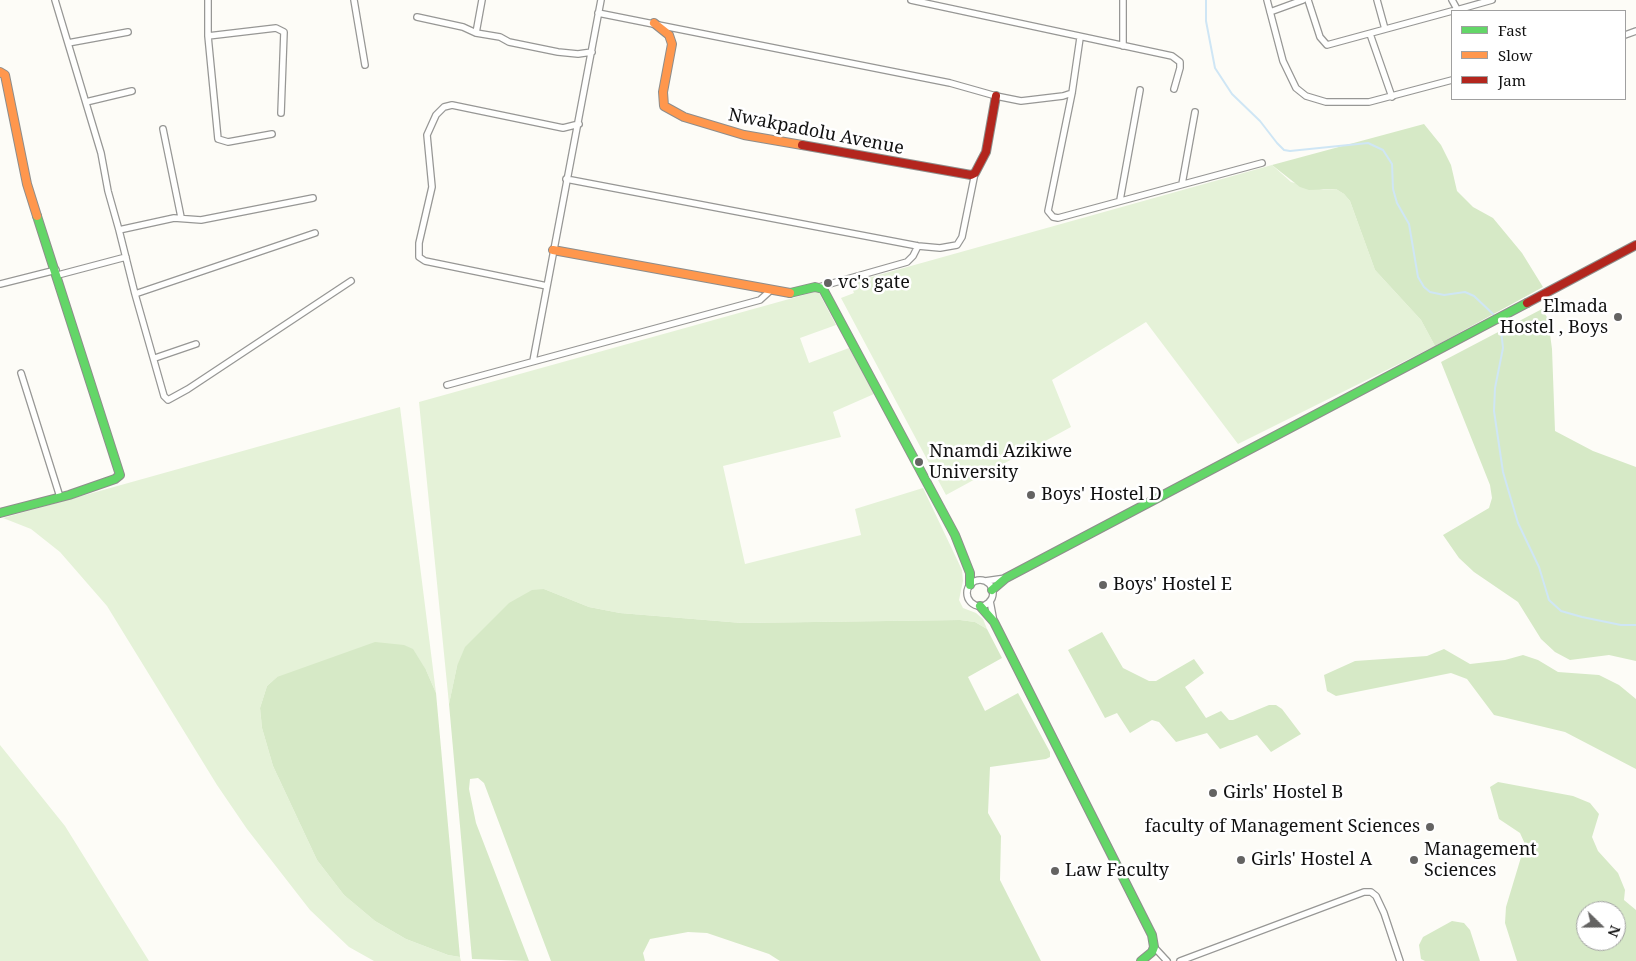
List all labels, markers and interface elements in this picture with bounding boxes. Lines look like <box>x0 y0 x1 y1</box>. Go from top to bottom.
legend <box>1451 10 1626 100</box>
text: Fast <box>1498 20 1527 40</box>
text: Slow <box>1498 45 1532 65</box>
text: Jam <box>1498 70 1526 90</box>
street label: Nwakpadolu Avenue <box>726 104 906 160</box>
place label: vc's gate <box>838 272 910 294</box>
marker: vc's gate <box>822 277 834 289</box>
place label: Elmada Hostel , Boys <box>1500 296 1608 338</box>
marker: Elmada Hostel , Boys <box>1612 311 1624 323</box>
place label: Nnamdi Azikiwe University <box>929 441 1072 484</box>
marker: Nnamdi Azikiwe University <box>913 456 925 468</box>
place label: Boys' Hostel D <box>1041 484 1162 506</box>
marker: Boys' Hostel D <box>1025 489 1037 501</box>
place label: Boys' Hostel E <box>1113 574 1232 596</box>
marker: Boys' Hostel E <box>1097 579 1109 591</box>
place label: Girls' Hostel B <box>1223 782 1343 804</box>
marker: Girls' Hostel B <box>1207 787 1219 799</box>
place label: faculty of Management Sciences <box>1145 816 1420 838</box>
marker: faculty of Management Sciences <box>1424 821 1436 833</box>
place label: Management Sciences <box>1424 839 1537 882</box>
place label: Girls' Hostel A <box>1251 849 1372 871</box>
marker: Girls' Hostel A <box>1235 854 1247 866</box>
marker: Management Sciences <box>1408 854 1420 866</box>
place label: Law Faculty <box>1065 860 1169 882</box>
marker: Law Faculty <box>1049 865 1061 877</box>
north arrow <box>1576 901 1626 951</box>
text: N <box>1604 923 1625 940</box>

